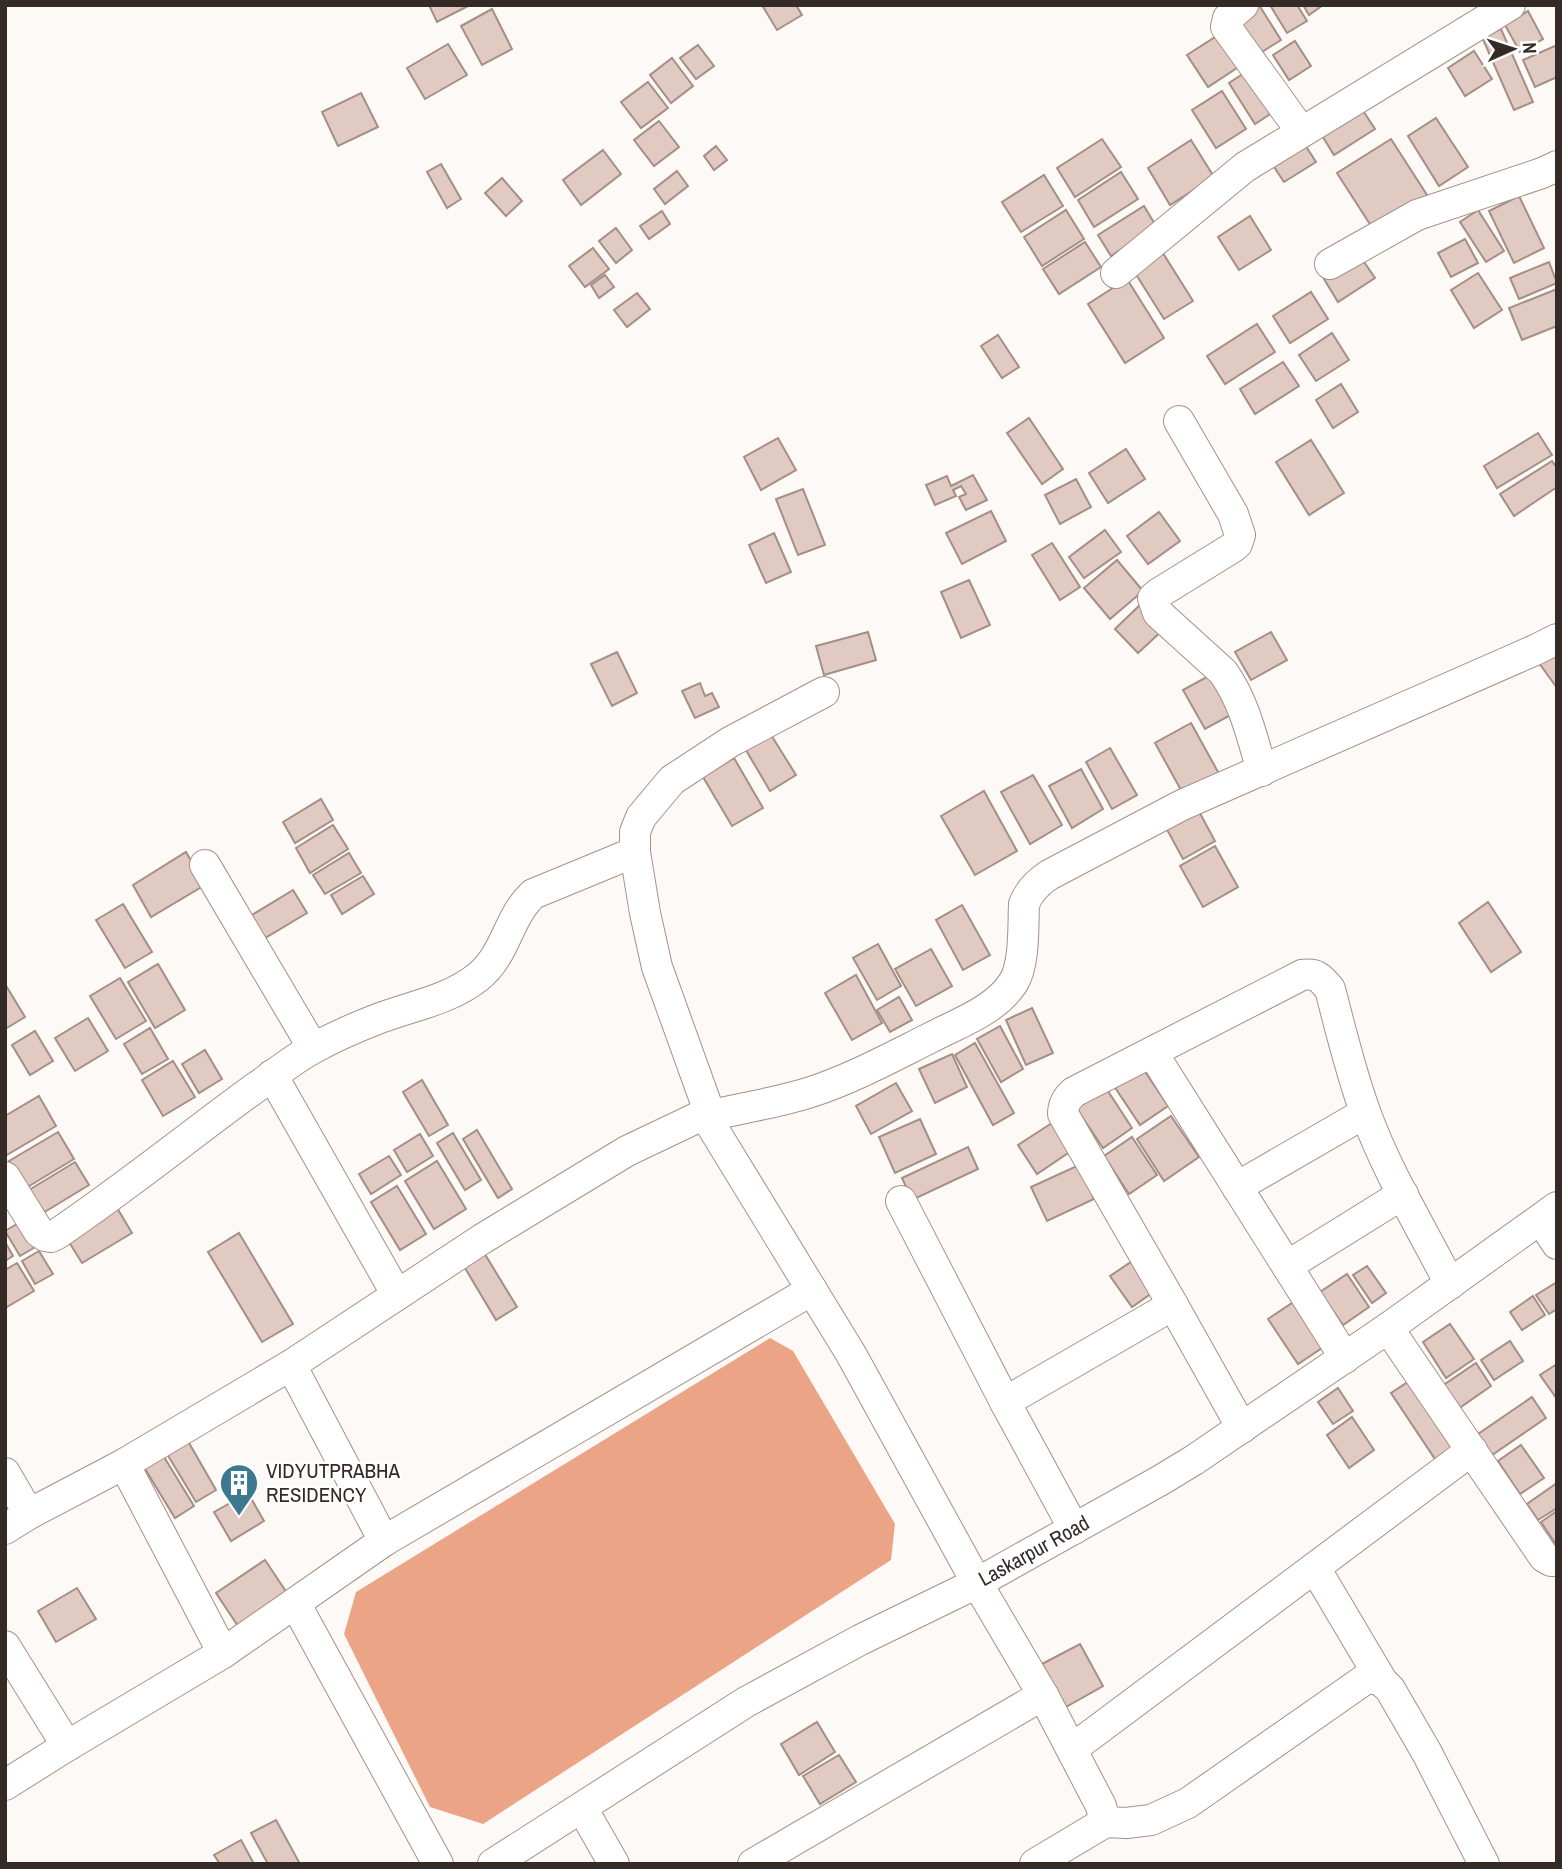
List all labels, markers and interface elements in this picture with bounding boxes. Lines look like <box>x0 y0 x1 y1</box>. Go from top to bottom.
north arrow <box>1478 14 1548 84</box>
text: N <box>1517 42 1543 54</box>
place label: VIDYUTPRABHA RESIDENCY <box>266 1456 400 1509</box>
building icon: VIDYUTPRABHA RESIDENCY <box>218 1462 260 1517</box>
street label: Laskarpur Road <box>973 1508 1094 1593</box>

